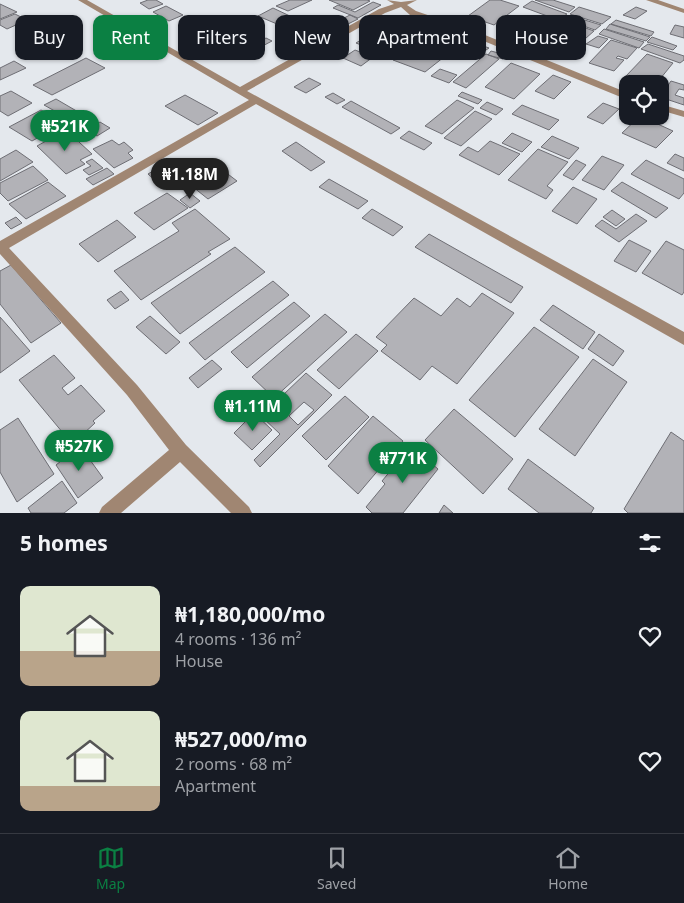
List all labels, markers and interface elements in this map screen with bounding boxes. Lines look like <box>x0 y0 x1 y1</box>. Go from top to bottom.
chip: Buy <box>15 15 83 60</box>
chip: Rent <box>93 15 168 60</box>
chip: Filters <box>178 15 265 60</box>
chip: New <box>275 15 349 60</box>
chip: Apartment <box>359 15 486 60</box>
chip: House <box>496 15 586 60</box>
map controls <box>619 75 669 125</box>
button: locate <box>619 75 669 125</box>
pin: ₦521K <box>30 110 100 152</box>
text: ₦521K <box>41 115 89 137</box>
pin: ₦1.18M <box>149 158 231 200</box>
text: ₦1.18M <box>162 163 218 185</box>
pin: ₦1.11M <box>212 390 294 432</box>
text: ₦1.11M <box>225 395 281 417</box>
pin: ₦527K <box>44 430 114 472</box>
text: ₦527K <box>55 435 103 457</box>
pin: ₦771K <box>368 442 438 484</box>
text: ₦771K <box>379 447 427 469</box>
text: 5 homes <box>20 529 108 557</box>
icon: filters <box>636 529 664 557</box>
text: ₦1,180,000/mo <box>175 600 325 628</box>
icon: home <box>60 606 120 666</box>
icon: heart <box>636 622 664 650</box>
text: 4 rooms · 136 m² <box>175 628 301 650</box>
text: House <box>175 650 223 672</box>
text: ₦527,000/mo <box>175 725 307 753</box>
icon: home <box>60 731 120 791</box>
icon: heart <box>636 747 664 775</box>
text: 2 rooms · 68 m² <box>175 753 292 775</box>
text: Apartment <box>175 775 256 797</box>
tab: Map <box>96 844 125 893</box>
tab: Saved <box>317 844 356 893</box>
tab: Home <box>548 844 588 893</box>

